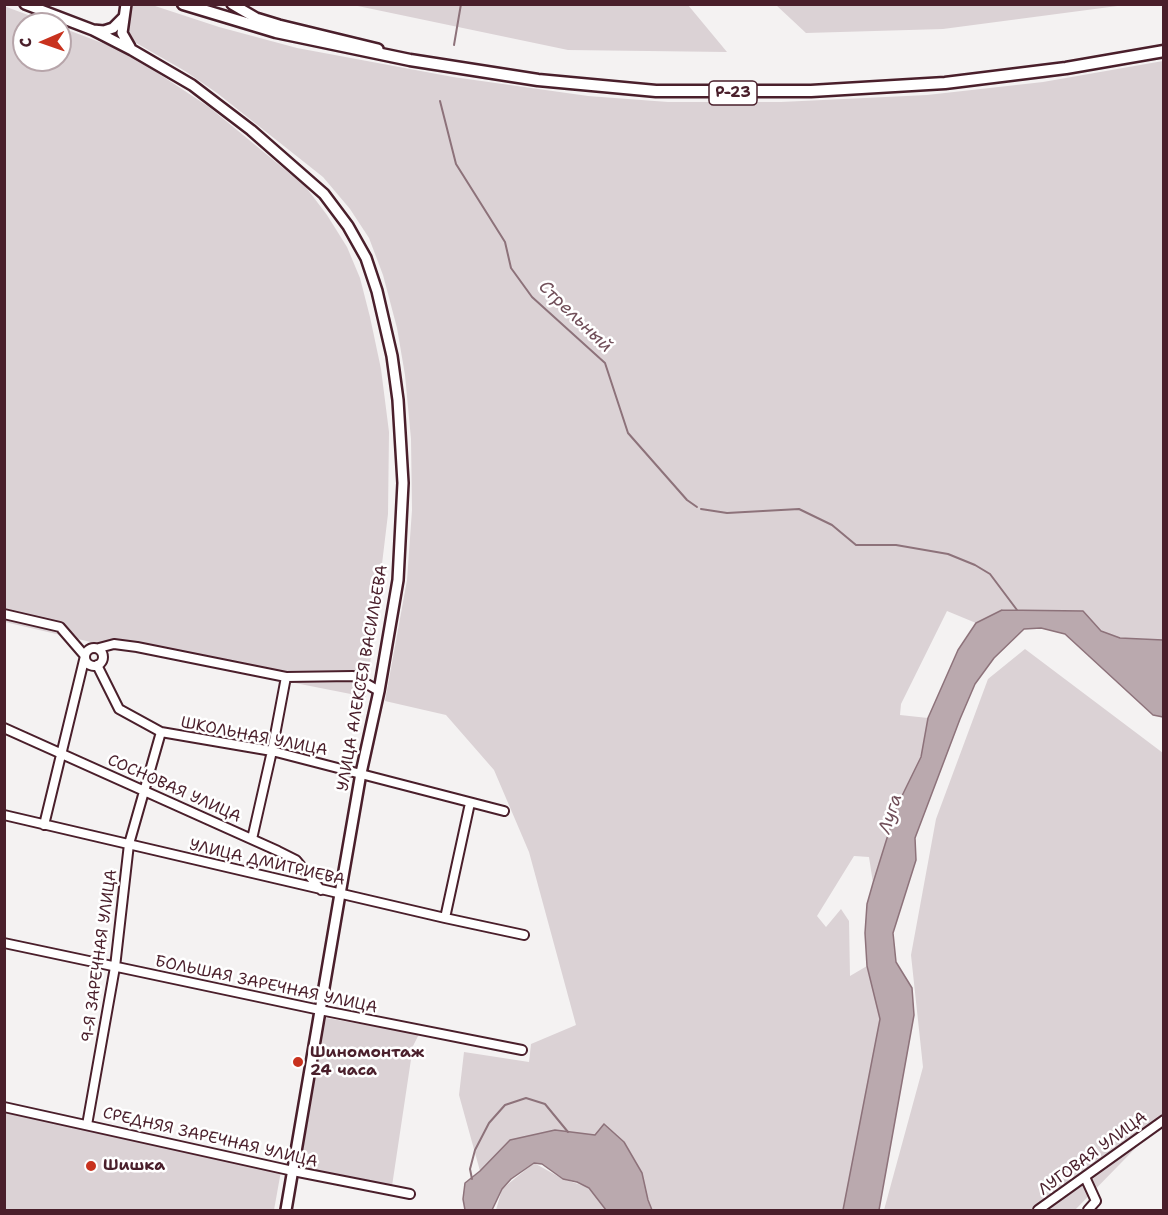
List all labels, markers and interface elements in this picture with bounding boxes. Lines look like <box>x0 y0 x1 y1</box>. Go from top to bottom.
north arrow <box>12 12 72 72</box>
text: С <box>15 37 36 48</box>
road number: Р-23 <box>709 81 757 105</box>
water label: Стрельный <box>533 276 617 358</box>
street label: УЛИЦА АЛЕКСЕЯ ВАСИЛЬЕВА <box>334 563 392 793</box>
street label: ШКОЛЬНАЯ УЛИЦА <box>179 713 329 761</box>
street label: СОСНОВАЯ УЛИЦА <box>104 751 244 827</box>
water label: Луга <box>874 791 908 837</box>
street label: УЛИЦА ДМИТРИЕВА <box>187 836 347 890</box>
street label: 9-Я ЗАРЕЧНАЯ УЛИЦА <box>78 868 122 1044</box>
street label: БОЛЬШАЯ ЗАРЕЧНАЯ УЛИЦА <box>153 952 379 1018</box>
place label: Шиномонтаж 24 часа <box>310 1043 424 1081</box>
marker: Шиномонтаж 24 часа <box>291 1055 305 1069</box>
street label: СРЕДНЯЯ ЗАРЕЧНАЯ УЛИЦА <box>101 1104 319 1172</box>
street label: ЛУГОВАЯ УЛИЦА <box>1035 1108 1151 1200</box>
place label: Шишка <box>103 1156 165 1176</box>
marker: Шишка <box>84 1159 98 1173</box>

